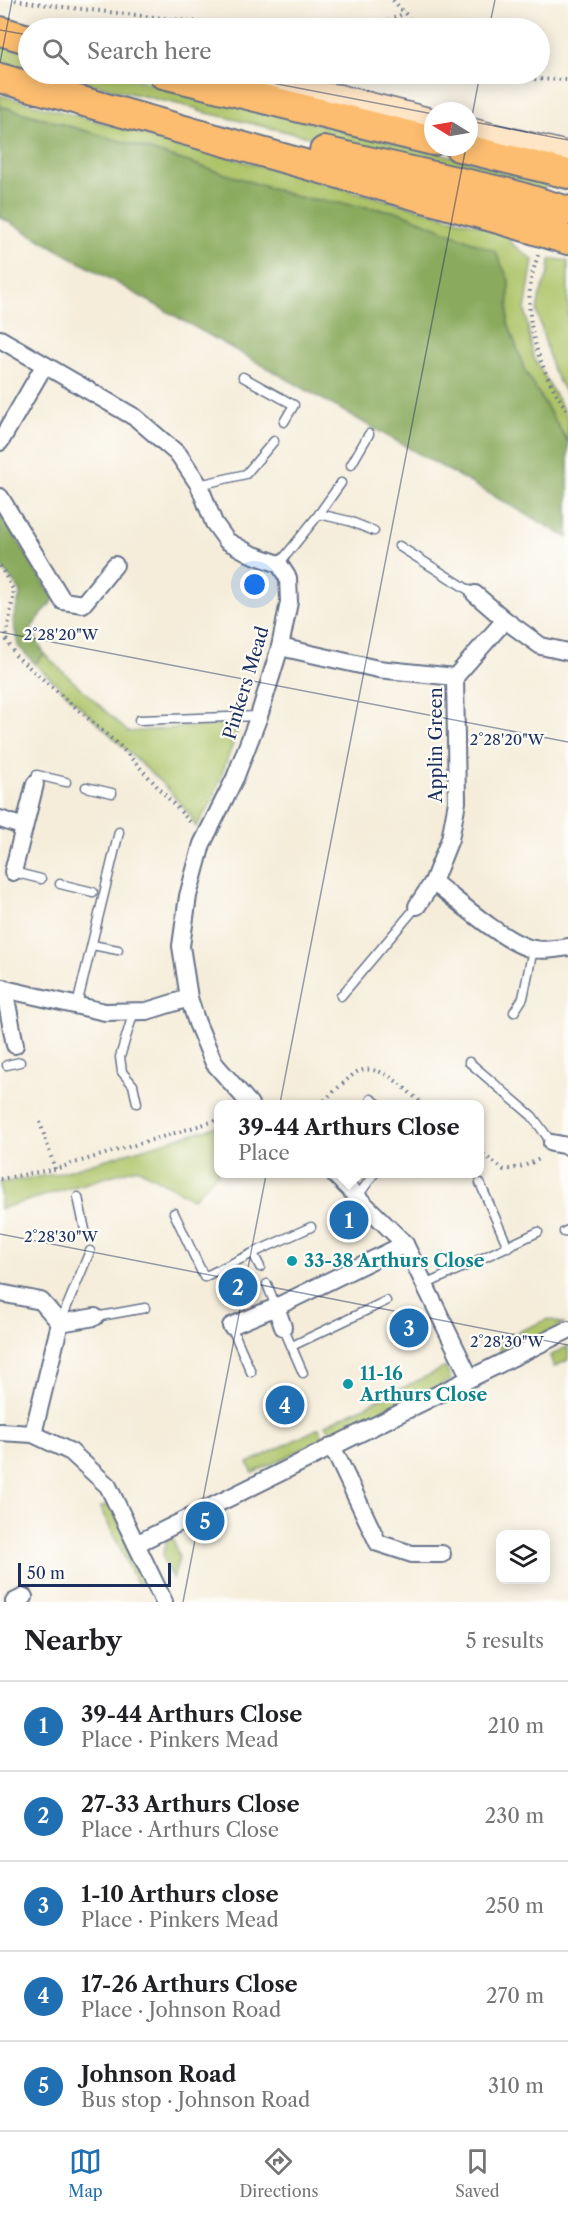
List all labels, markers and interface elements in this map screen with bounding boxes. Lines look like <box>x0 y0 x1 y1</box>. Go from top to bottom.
search box <box>18 18 550 84</box>
icon: search <box>39 35 72 68</box>
text: Search here <box>87 38 212 65</box>
north arrow <box>424 102 478 156</box>
your location <box>240 570 269 599</box>
street label: Pinkers Mead <box>218 624 274 742</box>
text: 2°28'20"W <box>24 625 99 644</box>
street label: Applin Green <box>425 687 447 804</box>
text: 2°28'20"W <box>470 730 545 749</box>
popup <box>214 1100 484 1178</box>
text: 39-44 Arthurs Close <box>238 1114 460 1141</box>
text: Place <box>238 1141 290 1165</box>
pin: 1 <box>330 1198 368 1242</box>
text: 2°28'30"W <box>24 1227 99 1246</box>
place label: 33-38 Arthurs Close <box>304 1250 485 1272</box>
marker: 33-38 Arthurs Close <box>285 1254 299 1268</box>
pin: 2 <box>218 1264 258 1310</box>
pin: 3 <box>390 1306 428 1350</box>
text: 2°28'30"W <box>470 1332 545 1351</box>
place label: 11-16 Arthurs Close <box>359 1363 487 1406</box>
marker: 11-16 Arthurs Close <box>341 1377 355 1391</box>
pin: 4 <box>266 1382 304 1428</box>
pin: 5 <box>186 1498 224 1544</box>
map controls <box>496 1530 550 1584</box>
button: layers <box>496 1530 550 1584</box>
scale bar <box>18 1560 171 1588</box>
text: 50 m <box>27 1563 65 1583</box>
text: Nearby <box>24 1625 122 1657</box>
text: 5 results <box>466 1629 544 1653</box>
text: 39-44 Arthurs Close <box>81 1701 302 1728</box>
text: 1 <box>39 1714 48 1738</box>
text: 210 m <box>487 1714 544 1738</box>
text: Place · Pinkers Mead <box>81 1728 279 1752</box>
text: 27-33 Arthurs Close <box>81 1791 300 1818</box>
text: 2 <box>38 1804 49 1828</box>
text: 230 m <box>485 1804 544 1828</box>
text: Place · Arthurs Close <box>81 1818 279 1842</box>
text: 1-10 Arthurs close <box>81 1881 279 1908</box>
text: 3 <box>38 1894 49 1918</box>
text: 250 m <box>485 1894 544 1918</box>
text: Place · Pinkers Mead <box>81 1908 279 1932</box>
text: 17-26 Arthurs Close <box>81 1971 298 1998</box>
text: 4 <box>38 1984 49 2008</box>
text: 270 m <box>486 1984 544 2008</box>
text: Place · Johnson Road <box>81 1998 281 2022</box>
text: Johnson Road <box>81 2061 237 2088</box>
text: 5 <box>38 2074 49 2098</box>
text: 310 m <box>488 2074 544 2098</box>
text: Bus stop · Johnson Road <box>81 2088 310 2112</box>
tab: Map <box>68 2145 103 2201</box>
tab: Directions <box>239 2145 318 2201</box>
tab: Saved <box>455 2145 500 2201</box>

